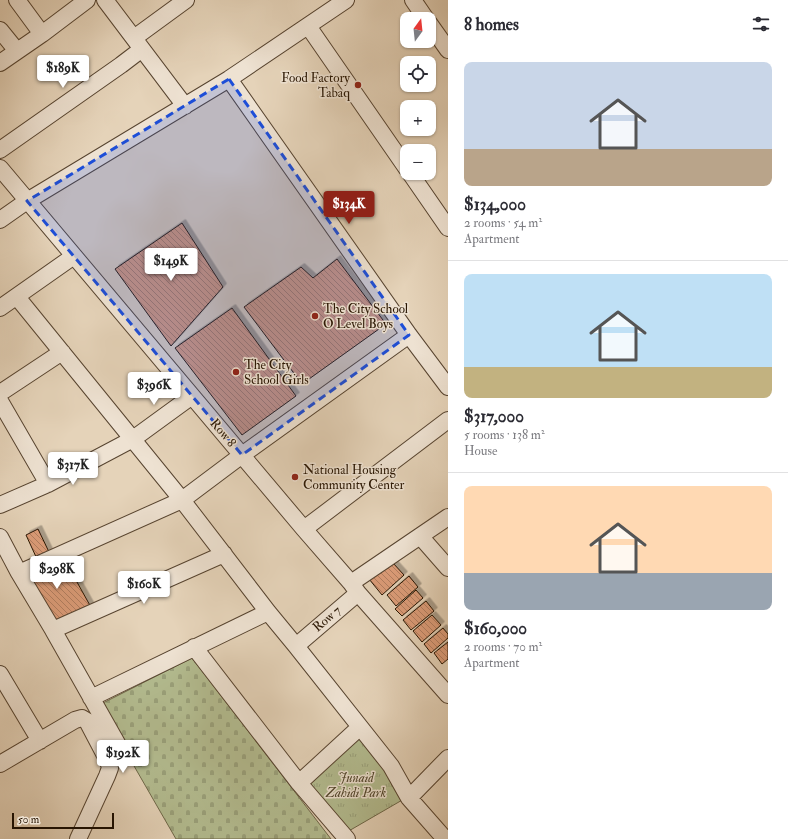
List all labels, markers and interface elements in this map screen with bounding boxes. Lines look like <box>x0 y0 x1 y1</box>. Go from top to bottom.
north arrow <box>400 12 436 48</box>
map controls <box>400 12 436 180</box>
icon: filters <box>750 13 772 35</box>
text: 8 homes <box>464 14 519 35</box>
pin: $189K <box>35 55 91 89</box>
button: locate <box>400 56 436 92</box>
text: $189K <box>46 60 80 76</box>
place label: Food Factory Tabaq <box>281 70 350 101</box>
marker: Food Factory Tabaq <box>353 80 363 90</box>
icon: home <box>582 88 654 160</box>
button: + <box>400 100 436 136</box>
button: − <box>400 144 436 180</box>
pin: $134K <box>321 191 377 225</box>
text: $134,000 <box>464 194 526 215</box>
text: $134K <box>332 196 366 212</box>
text: 2 rooms · 54 m² <box>464 215 542 231</box>
text: Apartment <box>464 231 520 247</box>
pin: $149K <box>143 248 199 282</box>
text: $149K <box>154 253 188 269</box>
icon: home <box>582 300 654 372</box>
place label: The City School O Level Boys <box>323 301 409 333</box>
marker: The City School O Level Boys <box>310 311 320 321</box>
place label: The City School Girls <box>244 357 309 388</box>
marker: The City School Girls <box>231 367 241 377</box>
pin: $396K <box>126 372 182 406</box>
text: $396K <box>137 377 171 393</box>
text: $317,000 <box>464 406 524 427</box>
street label: Row 8 <box>207 416 239 450</box>
text: 5 rooms · 138 m² <box>464 427 545 443</box>
text: House <box>464 443 497 459</box>
pin: $317K <box>45 452 101 486</box>
text: $317K <box>57 457 89 473</box>
place label: National Housing Community Center <box>303 462 405 494</box>
marker: National Housing Community Center <box>290 472 300 482</box>
icon: home <box>582 512 654 584</box>
pin: $298K <box>29 556 85 590</box>
text: $298K <box>39 561 75 577</box>
pin: $160K <box>116 571 172 605</box>
text: $160K <box>127 576 161 592</box>
street label: Row 7 <box>310 603 344 635</box>
text: $160,000 <box>464 618 527 639</box>
text: 2 rooms · 70 m² <box>464 639 542 655</box>
text: Apartment <box>464 655 520 671</box>
pin: $192K <box>95 740 151 774</box>
text: $192K <box>106 745 140 761</box>
park label: Junaid Zahidi Park <box>325 770 386 801</box>
scale bar <box>12 811 114 830</box>
text: 50 m <box>18 813 39 826</box>

